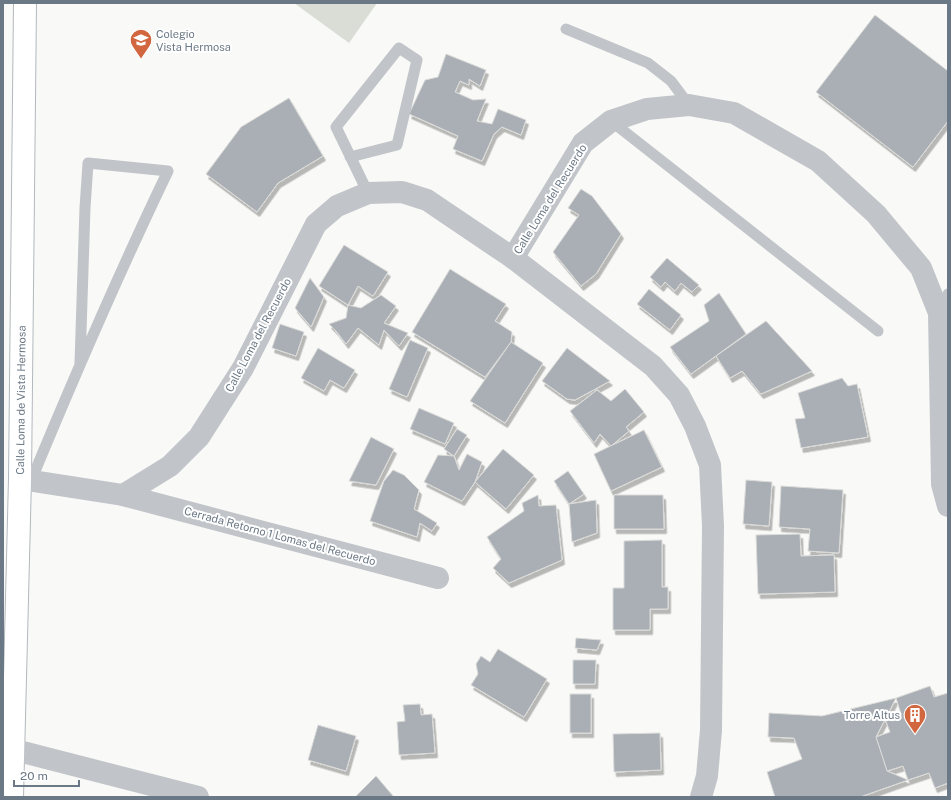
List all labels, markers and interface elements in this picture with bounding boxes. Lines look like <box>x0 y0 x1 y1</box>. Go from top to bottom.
school or university icon: Colegio Vista Hermosa <box>128 27 154 60</box>
place label: Colegio Vista Hermosa <box>156 28 231 53</box>
street label: Calle Loma del Recuerdo <box>511 142 589 256</box>
street label: Calle Loma del Recuerdo <box>223 276 293 394</box>
street label: Calle Loma de Vista Hermosa <box>14 325 28 475</box>
street label: Cerrada Retorno 1 Lomas del Recuerdo <box>183 505 377 567</box>
building icon: Torre Altus <box>902 702 928 735</box>
place label: Torre Altus <box>844 709 900 721</box>
scale bar <box>14 762 79 788</box>
text: 20 m <box>20 769 48 783</box>

